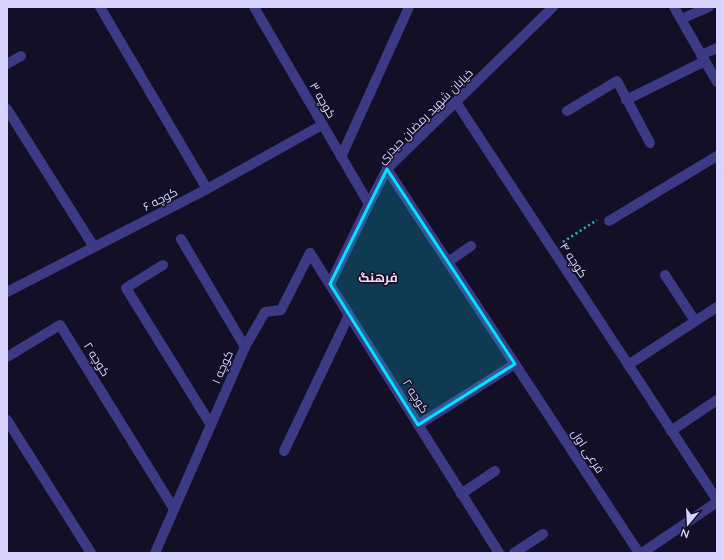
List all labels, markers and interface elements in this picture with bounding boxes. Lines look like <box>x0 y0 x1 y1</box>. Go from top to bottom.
street label: خیابان شهید رمضان حیدری <box>374 65 476 167</box>
street label: کوچه ۳ <box>305 79 339 122</box>
street label: کوچه ۶ <box>140 184 181 216</box>
street label: کوچه ۴ <box>555 240 591 282</box>
district label: فرهنگ <box>358 269 398 285</box>
street label: کوچه ۲ <box>79 339 113 380</box>
street label: کوچه ۱ <box>208 348 238 387</box>
street label: کوچه ۲ <box>398 376 432 417</box>
street label: فرعی اول <box>568 426 608 476</box>
north arrow <box>668 504 708 544</box>
text: N <box>679 526 691 541</box>

